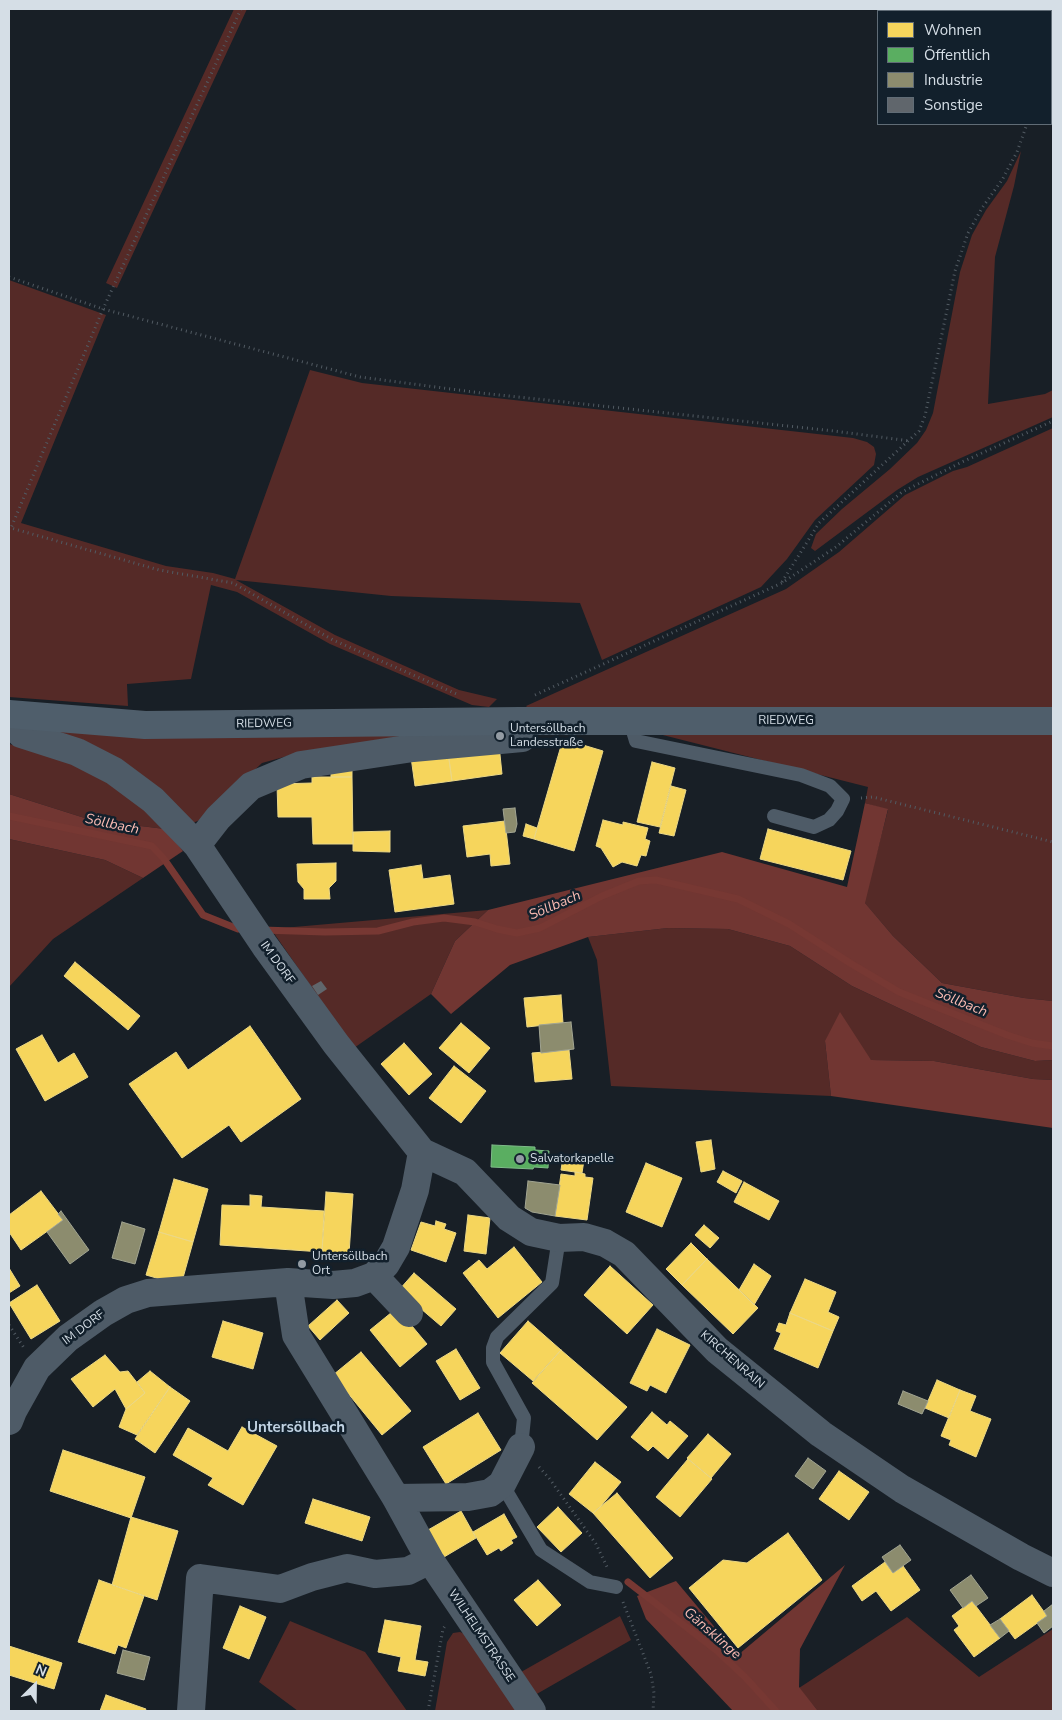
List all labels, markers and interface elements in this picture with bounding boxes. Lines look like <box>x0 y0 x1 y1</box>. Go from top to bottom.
legend <box>877 10 1052 125</box>
text: Wohnen <box>924 20 982 40</box>
text: Öffentlich <box>924 45 990 65</box>
text: Industrie <box>924 70 983 90</box>
text: Sonstige <box>924 95 983 115</box>
street label: RIEDWEG <box>758 714 814 728</box>
street label: RIEDWEG <box>236 716 292 732</box>
place label: Untersöllbach Landesstraße <box>510 722 586 750</box>
marker: Untersöllbach Landesstraße <box>494 730 506 742</box>
water label: Söllbach <box>84 811 140 839</box>
water label: Söllbach <box>527 888 583 924</box>
street label: IM DORF <box>257 939 297 987</box>
water label: Söllbach <box>932 985 990 1021</box>
place label: Salvatorkapelle <box>530 1152 614 1166</box>
marker: Salvatorkapelle <box>514 1153 526 1165</box>
place label: Untersöllbach Ort <box>312 1250 388 1278</box>
marker: Untersöllbach Ort <box>296 1258 308 1270</box>
street label: IM DORF <box>60 1307 108 1349</box>
street label: KIRCHENRAIN <box>697 1328 767 1392</box>
district label: Untersöllbach <box>247 1419 345 1437</box>
street label: WILHELMSTRASSE <box>445 1587 517 1685</box>
water label: Gänsklinge <box>680 1605 744 1663</box>
north arrow <box>10 1660 60 1710</box>
text: N <box>33 1660 50 1682</box>

